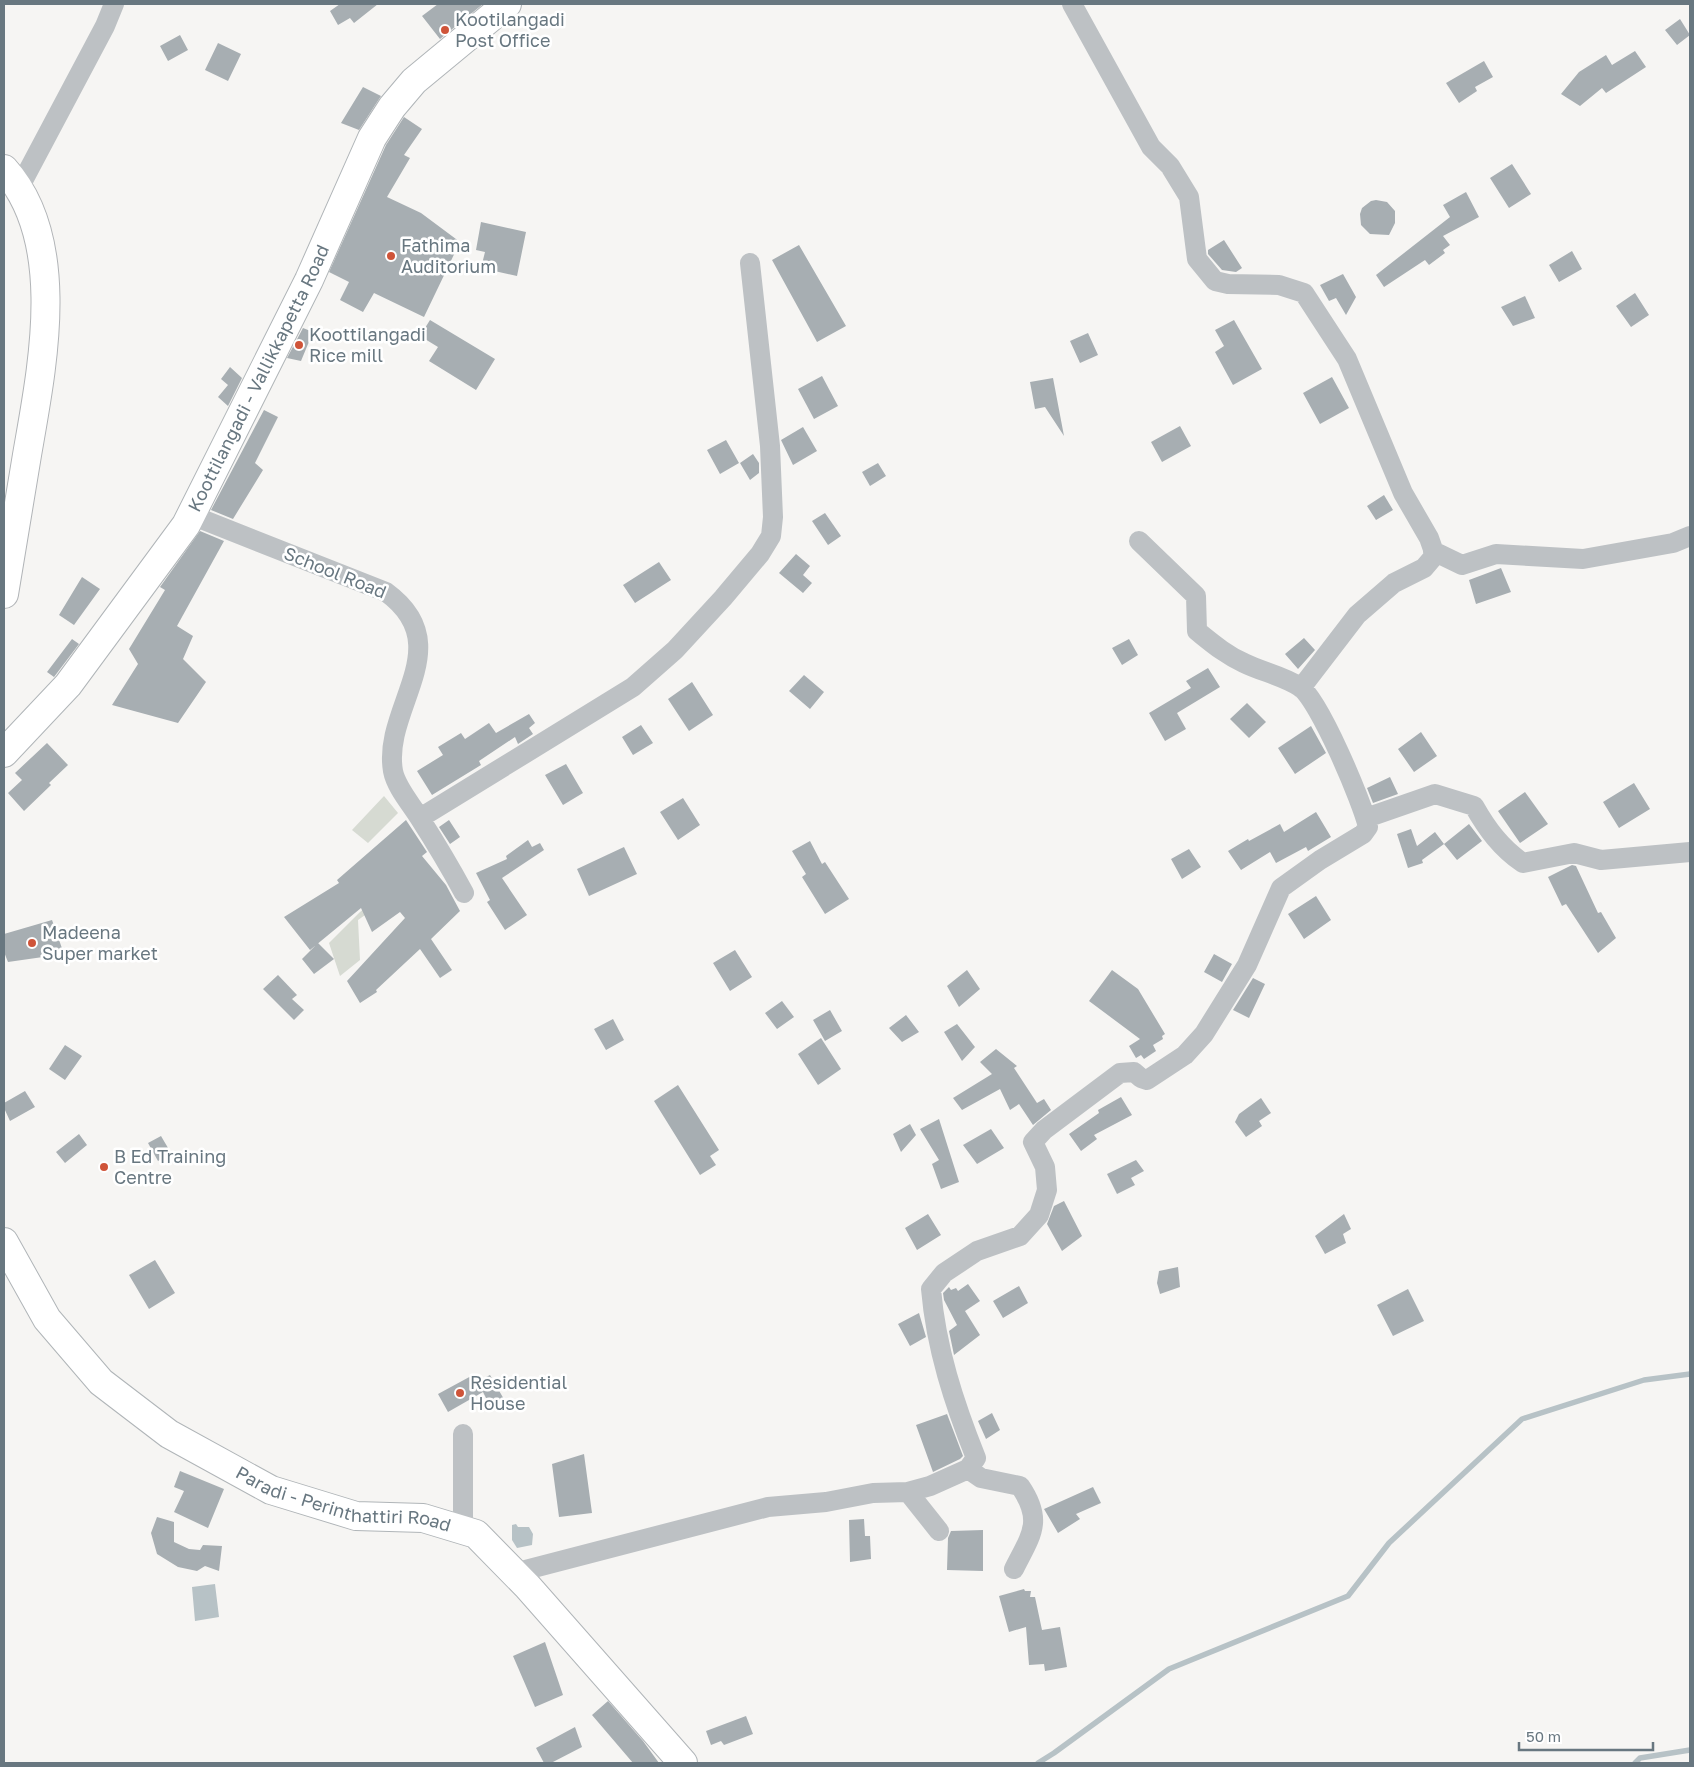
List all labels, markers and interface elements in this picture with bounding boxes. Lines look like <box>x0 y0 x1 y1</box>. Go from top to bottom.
place label: Kootilangadi Post Office <box>455 8 565 51</box>
marker: Kootilangadi Post Office <box>439 24 451 36</box>
place label: Fathima Auditorium <box>401 234 496 277</box>
street label: Koottilangadi - Vallikkapetta Road <box>183 241 333 515</box>
marker: Fathima Auditorium <box>385 250 397 262</box>
place label: Koottilangadi Rice mill <box>309 323 426 366</box>
marker: Koottilangadi Rice mill <box>293 339 305 351</box>
street label: School Road <box>281 542 390 603</box>
place label: Madeena Super market <box>42 921 158 964</box>
marker: Madeena Super market <box>26 937 38 949</box>
place label: B Ed Training Centre <box>114 1145 226 1188</box>
marker: B Ed Training Centre <box>98 1161 110 1173</box>
place label: Residential House <box>470 1371 567 1414</box>
marker: Residential House <box>454 1387 466 1399</box>
street label: Paradi - Perinthattiri Road <box>232 1461 454 1536</box>
scale bar <box>1519 1720 1653 1752</box>
text: 50 m <box>1526 1727 1561 1745</box>

